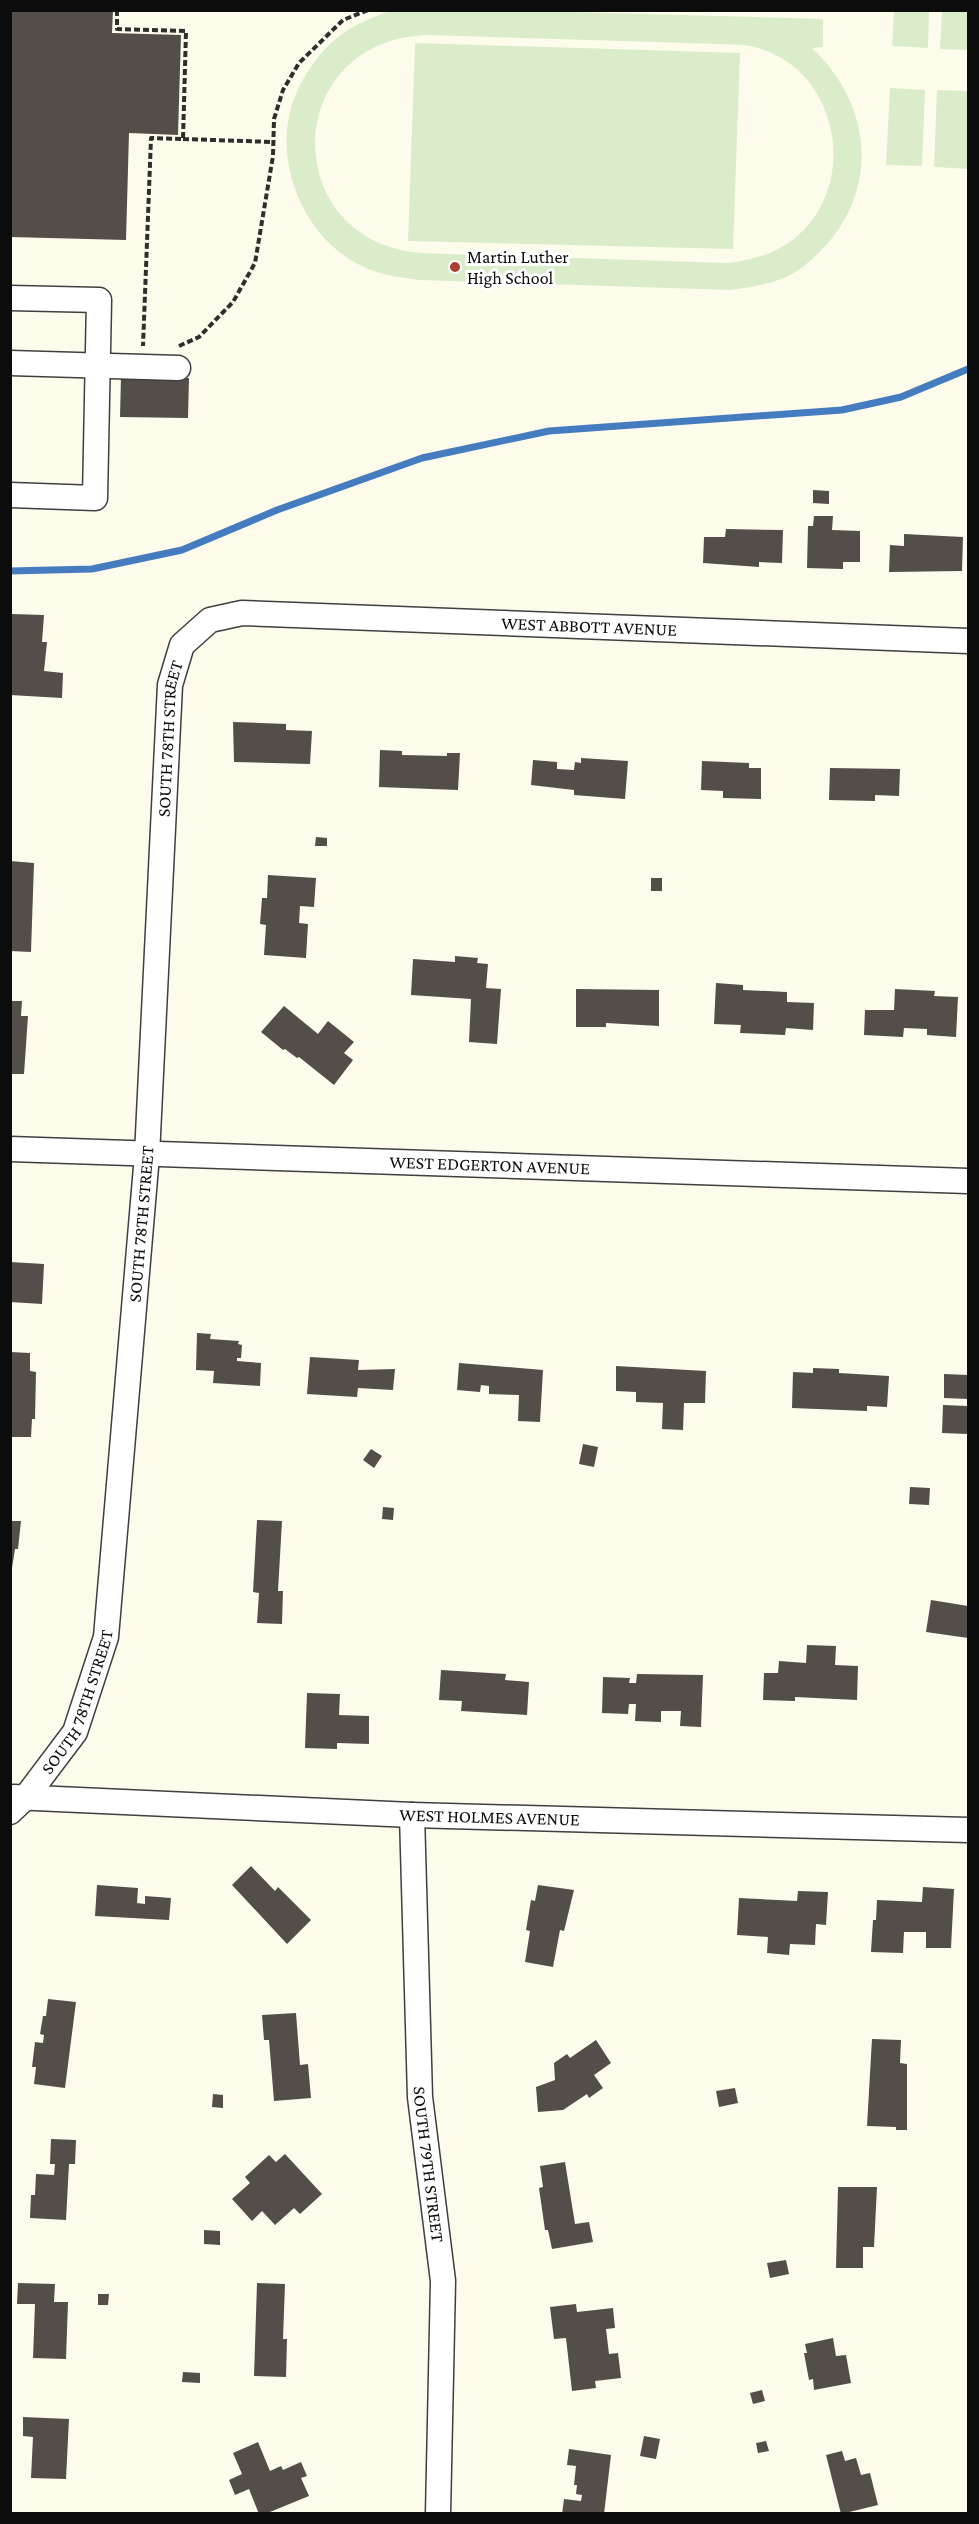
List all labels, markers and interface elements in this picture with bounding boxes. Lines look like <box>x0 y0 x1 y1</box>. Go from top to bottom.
place label: Martin Luther High School <box>467 247 569 288</box>
marker: Martin Luther High School <box>448 260 462 274</box>
street label: WEST ABBOTT AVENUE <box>501 613 678 640</box>
street label: SOUTH 78TH STREET <box>154 658 187 818</box>
street label: SOUTH 78TH STREET <box>125 1145 157 1303</box>
street label: WEST EDGERTON AVENUE <box>389 1152 591 1178</box>
street label: SOUTH 78TH STREET <box>37 1629 117 1778</box>
street label: WEST HOLMES AVENUE <box>399 1804 580 1830</box>
street label: SOUTH 79TH STREET <box>410 2086 448 2244</box>

